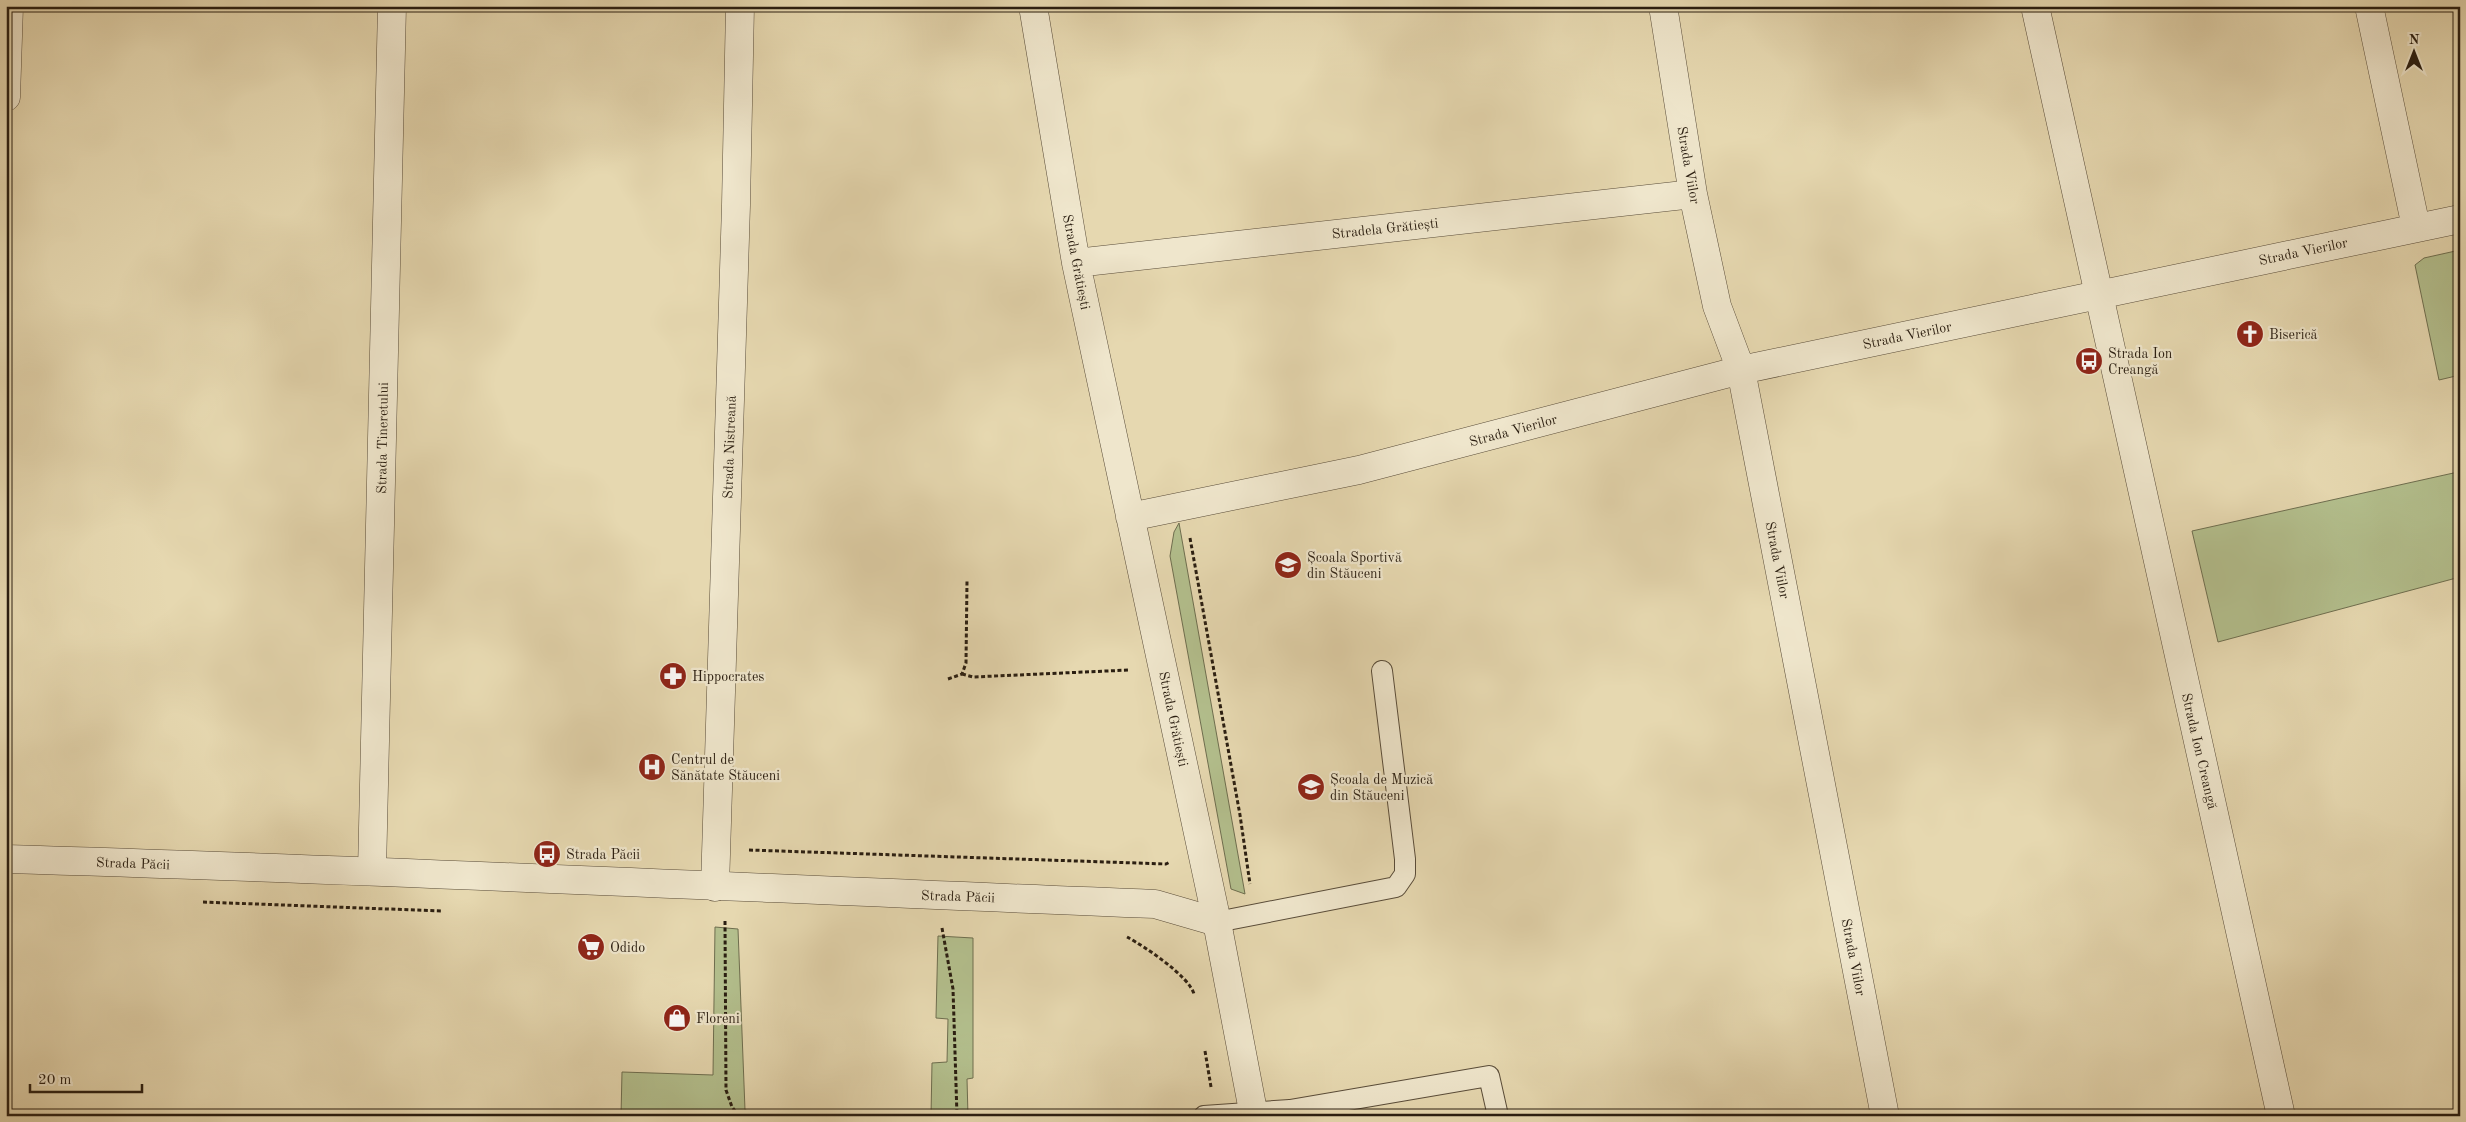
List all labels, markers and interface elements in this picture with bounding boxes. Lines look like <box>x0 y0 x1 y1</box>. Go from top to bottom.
north arrow <box>2388 28 2438 78</box>
text: N <box>2409 33 2420 47</box>
street label: Strada Viilor <box>1674 125 1702 205</box>
street label: Strada Grătiești <box>1060 213 1092 311</box>
street label: Stradela Grătiești <box>1331 216 1439 242</box>
street label: Strada Vierilor <box>2257 236 2349 268</box>
church icon: Biserică <box>2235 319 2265 349</box>
street label: Strada Vierilor <box>1861 320 1953 352</box>
place label: Biserică <box>2269 328 2318 342</box>
bus stop icon: Strada Ion Creangă <box>2074 346 2104 376</box>
place label: Strada Ion Creangă <box>2108 347 2173 377</box>
street label: Strada Tineretului <box>375 382 391 494</box>
street label: Strada Nistreană <box>721 395 739 499</box>
street label: Strada Vierilor <box>1468 412 1559 449</box>
street label: Strada Viilor <box>1763 520 1791 600</box>
school or university icon: Școala Sportivă din Stăuceni <box>1273 550 1303 580</box>
place label: Școala Sportivă din Stăuceni <box>1307 551 1402 581</box>
pharmacy icon: Hippocrates <box>658 661 688 691</box>
place label: Hippocrates <box>692 670 764 684</box>
street label: Strada Grătiești <box>1156 670 1190 768</box>
street label: Strada Ion Creangă <box>2179 692 2219 811</box>
hospital icon: Centrul de Sănătate Stăuceni <box>637 752 667 782</box>
place label: Centrul de Sănătate Stăuceni <box>671 753 780 783</box>
school or university icon: Școala de Muzică din Stăuceni <box>1296 772 1326 802</box>
place label: Școala de Muzică din Stăuceni <box>1330 773 1433 803</box>
bus stop icon: Strada Păcii <box>532 839 562 869</box>
place label: Strada Păcii <box>566 848 640 862</box>
street label: Strada Păcii <box>96 856 170 872</box>
street label: Strada Păcii <box>921 889 995 905</box>
street label: Strada Viilor <box>1839 917 1867 997</box>
supermarket icon: Odido <box>576 932 606 962</box>
place label: Odido <box>610 941 645 955</box>
shop icon: Floreni <box>662 1003 692 1033</box>
place label: Floreni <box>696 1012 740 1026</box>
scale bar <box>30 1062 142 1094</box>
text: 20 m <box>38 1073 72 1088</box>

